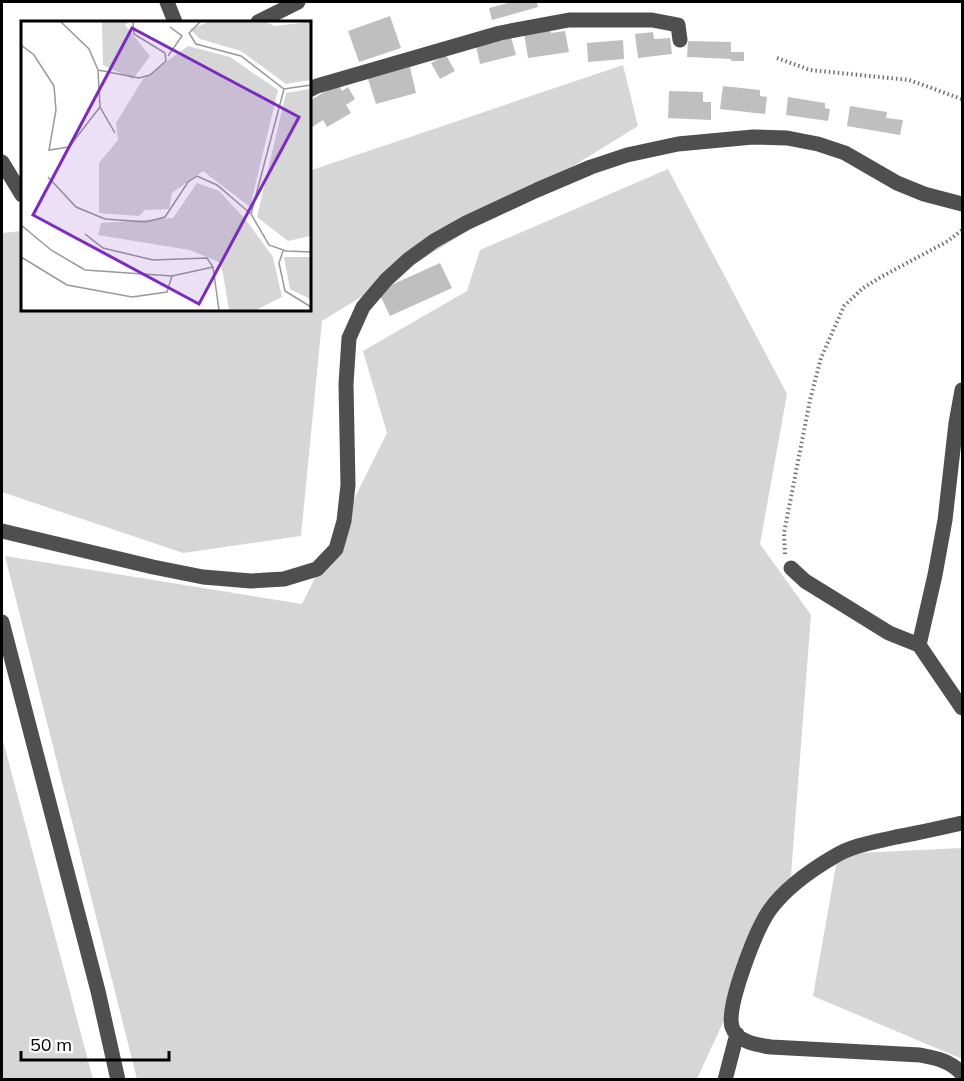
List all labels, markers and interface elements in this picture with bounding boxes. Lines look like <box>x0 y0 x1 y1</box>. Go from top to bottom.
inset map <box>21 21 310 310</box>
scale bar <box>21 1024 170 1062</box>
text: 50 m <box>30 1033 72 1056</box>

